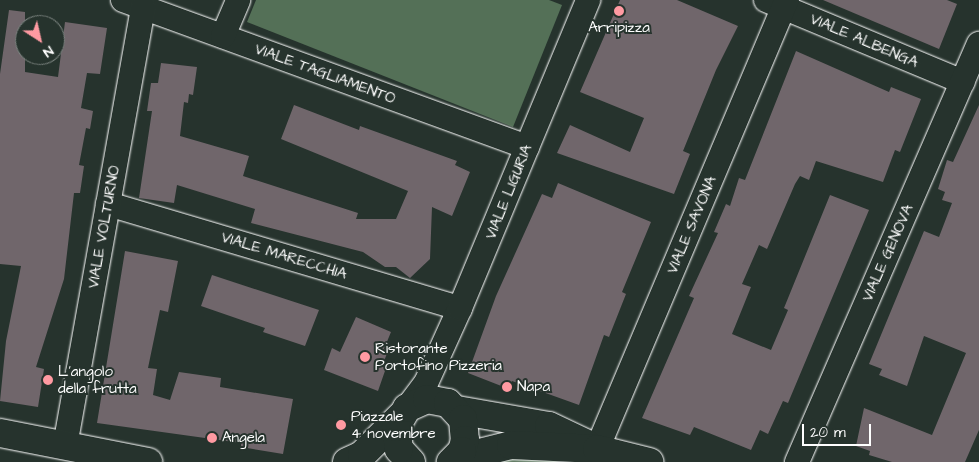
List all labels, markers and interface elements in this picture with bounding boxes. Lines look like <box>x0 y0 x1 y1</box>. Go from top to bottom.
marker: Arripizza <box>613 5 625 17</box>
street label: VIALE ALBENGA <box>807 10 921 72</box>
north arrow <box>15 15 65 65</box>
place label: Arripizza <box>588 19 650 37</box>
street label: VIALE TAGLIAMENTO <box>252 40 398 108</box>
text: N <box>39 41 57 62</box>
street label: VIALE LIGURIA <box>482 142 536 242</box>
street label: VIALE VOLTURNO <box>84 164 124 290</box>
street label: VIALE SAVONA <box>663 173 721 277</box>
street label: VIALE GENOVA <box>859 202 917 304</box>
street label: VIALE MARECCHIA <box>219 228 349 284</box>
place label: Ristorante Portofino Pizzeria <box>375 339 502 374</box>
marker: Ristorante Portofino Pizzeria <box>359 351 371 363</box>
place label: L'angolo della frutta <box>58 362 137 397</box>
marker: L'angolo della frutta <box>42 374 54 386</box>
place label: Napa <box>517 378 550 396</box>
marker: Napa <box>501 381 513 393</box>
place label: Piazzale 4 novembre <box>351 407 436 442</box>
scale bar <box>804 414 873 446</box>
marker: Piazzale 4 novembre <box>335 419 347 431</box>
text: 20 m <box>810 422 846 443</box>
place label: Angela <box>222 429 265 447</box>
marker: Angela <box>206 432 218 444</box>

